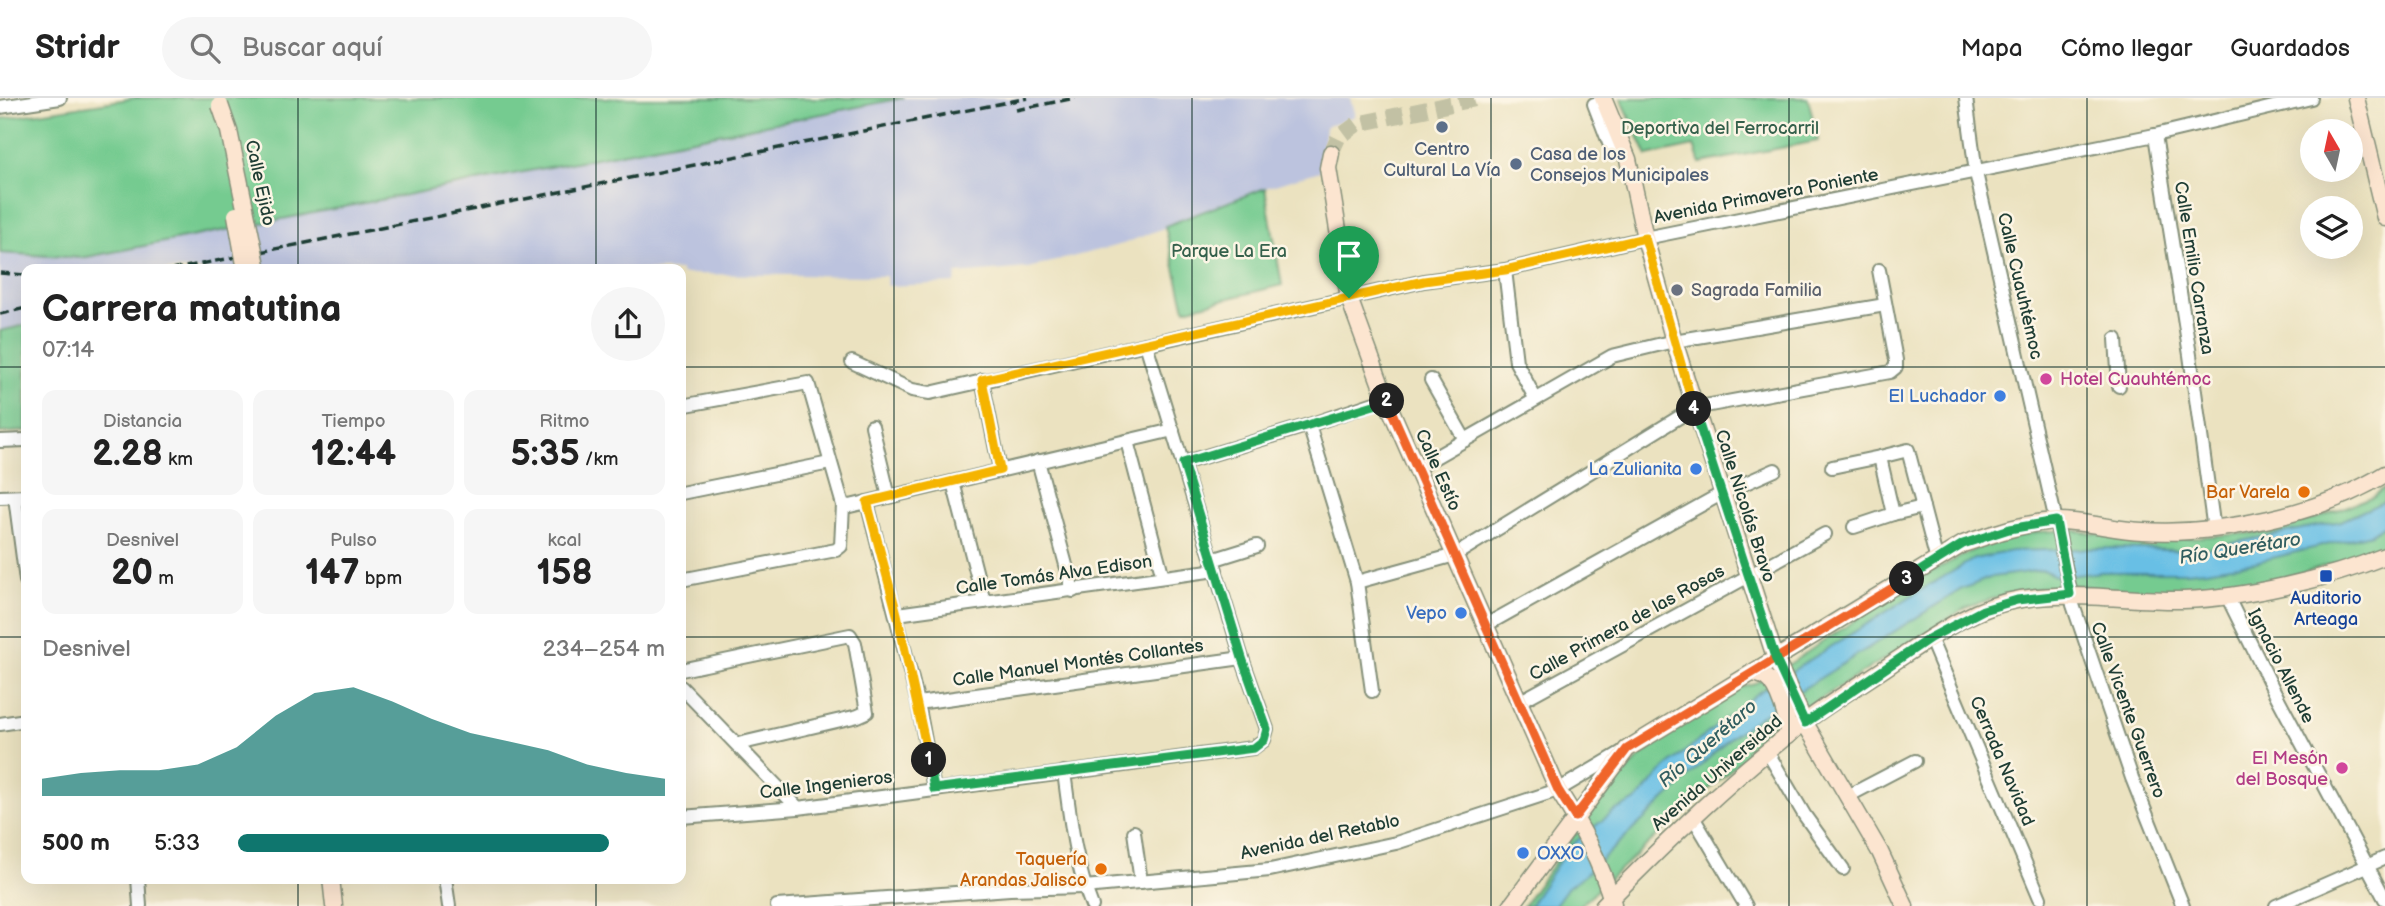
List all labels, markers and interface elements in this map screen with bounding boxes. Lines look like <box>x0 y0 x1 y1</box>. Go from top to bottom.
search box <box>162 17 652 80</box>
text: Stridr <box>35 28 120 68</box>
icon: search <box>186 29 224 67</box>
text: Buscar aquí <box>242 33 382 64</box>
text: Mapa <box>1961 34 2023 63</box>
text: Cómo llegar <box>2061 34 2192 63</box>
text: Guardados <box>2230 34 2350 63</box>
park label: Deportiva del Ferrocarril <box>1621 118 1819 139</box>
marker: Centro Cultural La Vía <box>1434 119 1450 135</box>
north arrow <box>2300 119 2362 182</box>
map controls <box>2300 119 2363 259</box>
street label: Calle Ejido <box>241 138 279 228</box>
place label: Centro Cultural La Vía <box>1383 139 1501 181</box>
place label: Casa de los Consejos Municipales <box>1530 144 1709 186</box>
marker: Casa de los Consejos Municipales <box>1508 156 1524 172</box>
street label: Avenida Primavera Poniente <box>1652 164 1880 228</box>
street label: Calle Emilio Carranza <box>2170 180 2218 356</box>
button: layers <box>2300 196 2363 259</box>
street label: Calle Cuauhtémoc <box>1993 211 2047 361</box>
pin <box>1319 226 1379 298</box>
icon: arrive <box>1330 237 1368 275</box>
park label: Parque La Era <box>1171 241 1287 262</box>
place label: Sagrada Familia <box>1691 280 1822 301</box>
marker: Sagrada Familia <box>1669 282 1685 298</box>
text: Carrera matutina <box>42 287 342 332</box>
button: share <box>591 287 665 361</box>
text: 07:14 <box>42 336 94 364</box>
place label: Hotel Cuauhtémoc <box>2060 369 2211 390</box>
marker: Hotel Cuauhtémoc <box>2038 371 2054 387</box>
pin: 2 <box>1370 384 1404 418</box>
place label: El Luchador <box>1888 386 1986 407</box>
marker: El Luchador <box>1992 388 2008 404</box>
text: 2 <box>1381 389 1392 412</box>
pin: 4 <box>1676 392 1712 426</box>
text: 4 <box>1688 397 1699 420</box>
text: Distancia <box>103 410 182 433</box>
text: Tiempo <box>322 410 385 433</box>
text: Ritmo <box>539 410 590 433</box>
street label: Calle Estío <box>1411 426 1465 514</box>
street label: Calle Nicolás Bravo <box>1710 427 1780 585</box>
text: 2.28 <box>92 433 163 476</box>
text: 12:44 <box>311 433 396 476</box>
text: 5:35 <box>511 433 580 476</box>
text: km <box>163 448 193 471</box>
text: /km <box>580 448 618 471</box>
place label: La Zulianita <box>1589 459 1682 480</box>
marker: La Zulianita <box>1688 461 1704 477</box>
place label: Bar Varela <box>2206 482 2290 503</box>
marker: Bar Varela <box>2296 484 2312 500</box>
water label: Río Querétaro <box>2178 528 2302 570</box>
text: Desnivel <box>106 529 179 552</box>
text: Pulso <box>330 529 377 552</box>
text: kcal <box>547 529 582 552</box>
street label: Calle Tomás Alva Edison <box>954 551 1154 599</box>
text: 20 <box>111 552 153 595</box>
text: 147 <box>305 552 360 595</box>
text: 158 <box>537 552 592 595</box>
street label: Calle Primera de las Rosas <box>1526 560 1728 685</box>
pin: 3 <box>1890 561 1924 596</box>
text: m <box>153 567 174 590</box>
text: bpm <box>360 567 402 590</box>
text: 3 <box>1901 567 1912 590</box>
marker: Auditorio Arteaga <box>2318 568 2334 584</box>
place label: Auditorio Arteaga <box>2290 588 2362 630</box>
place label: Vepo <box>1406 603 1447 624</box>
marker: Vepo <box>1453 605 1469 621</box>
street label: Ignacio Allende <box>2243 605 2319 727</box>
street label: Calle Vicente Guerrero <box>2086 619 2170 801</box>
text: Desnivel <box>42 635 131 663</box>
text: 234–254 m <box>543 635 665 663</box>
street label: Calle Manuel Montés Collantes <box>951 635 1205 691</box>
street label: Cerrada Navidad <box>1965 693 2039 829</box>
water label: Río Querétaro <box>1654 695 1762 793</box>
street label: Avenida Universidad <box>1648 711 1786 835</box>
pin: 1 <box>912 742 946 778</box>
text: 1 <box>925 748 933 771</box>
place label: El Mesón del Bosque <box>2235 748 2328 790</box>
marker: El Mesón del Bosque <box>2334 760 2350 776</box>
street label: Calle Ingenieros <box>758 766 894 804</box>
street label: Avenida del Retablo <box>1239 810 1401 864</box>
text: 500 m <box>42 829 110 857</box>
text: 5:33 <box>154 829 200 857</box>
place label: OXXO <box>1537 843 1584 864</box>
marker: OXXO <box>1515 845 1531 861</box>
place label: Taquería Arandas Jalisco <box>960 849 1087 891</box>
marker: Taquería Arandas Jalisco <box>1093 861 1109 877</box>

